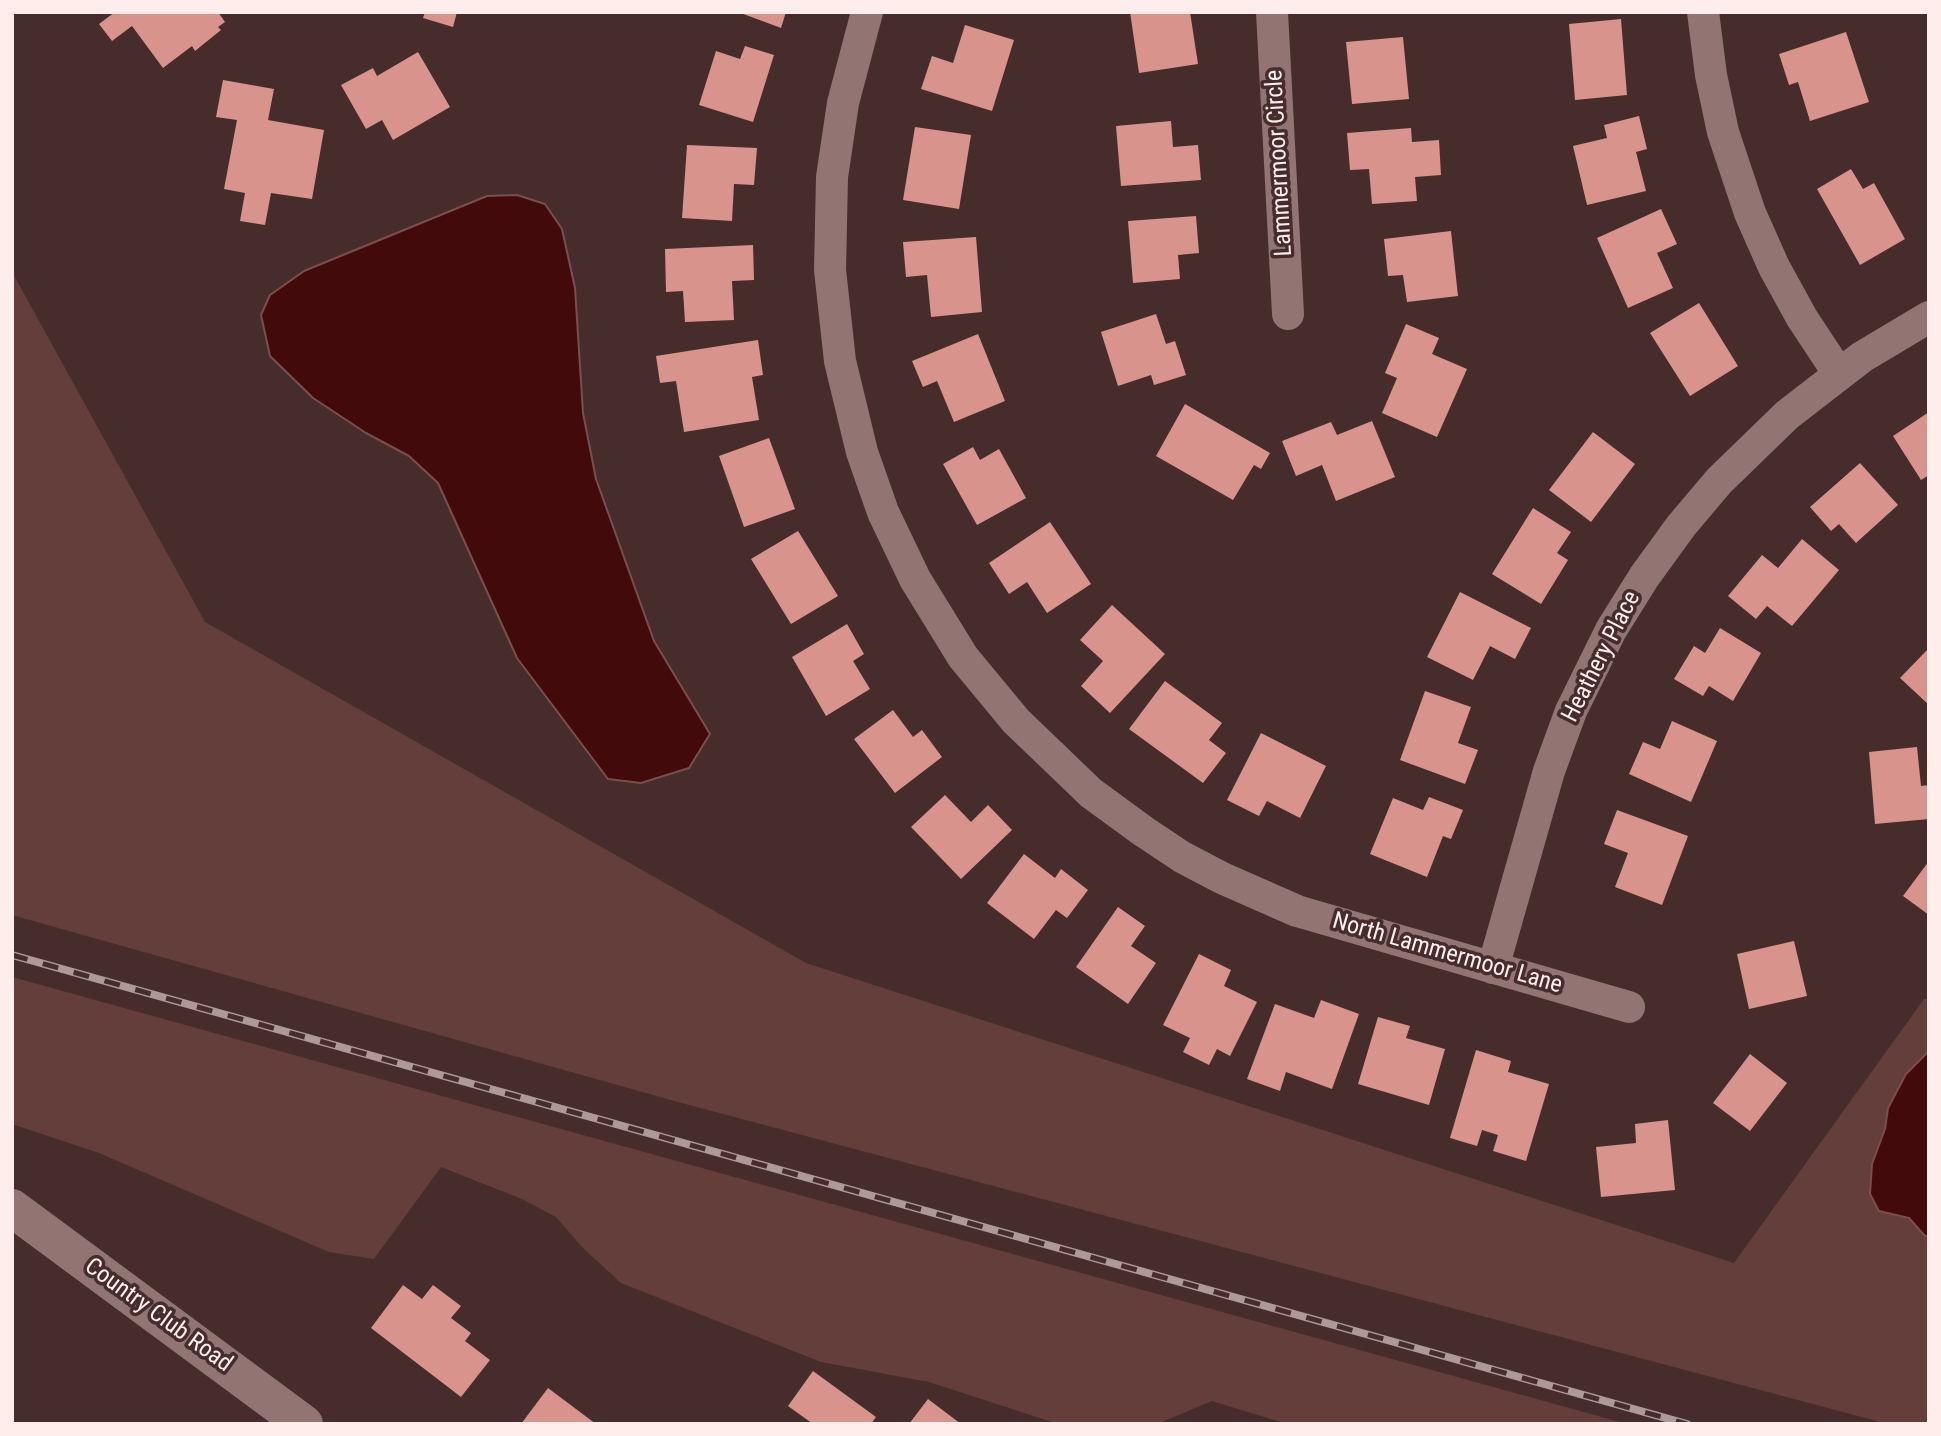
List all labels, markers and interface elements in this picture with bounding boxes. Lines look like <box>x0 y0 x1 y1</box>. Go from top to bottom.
street label: Lammermoor Circle <box>1261 69 1299 257</box>
street label: Heathery Place <box>1557 587 1647 727</box>
street label: North Lammermoor Lane <box>1329 907 1565 1001</box>
street label: Country Club Road <box>79 1253 237 1379</box>

